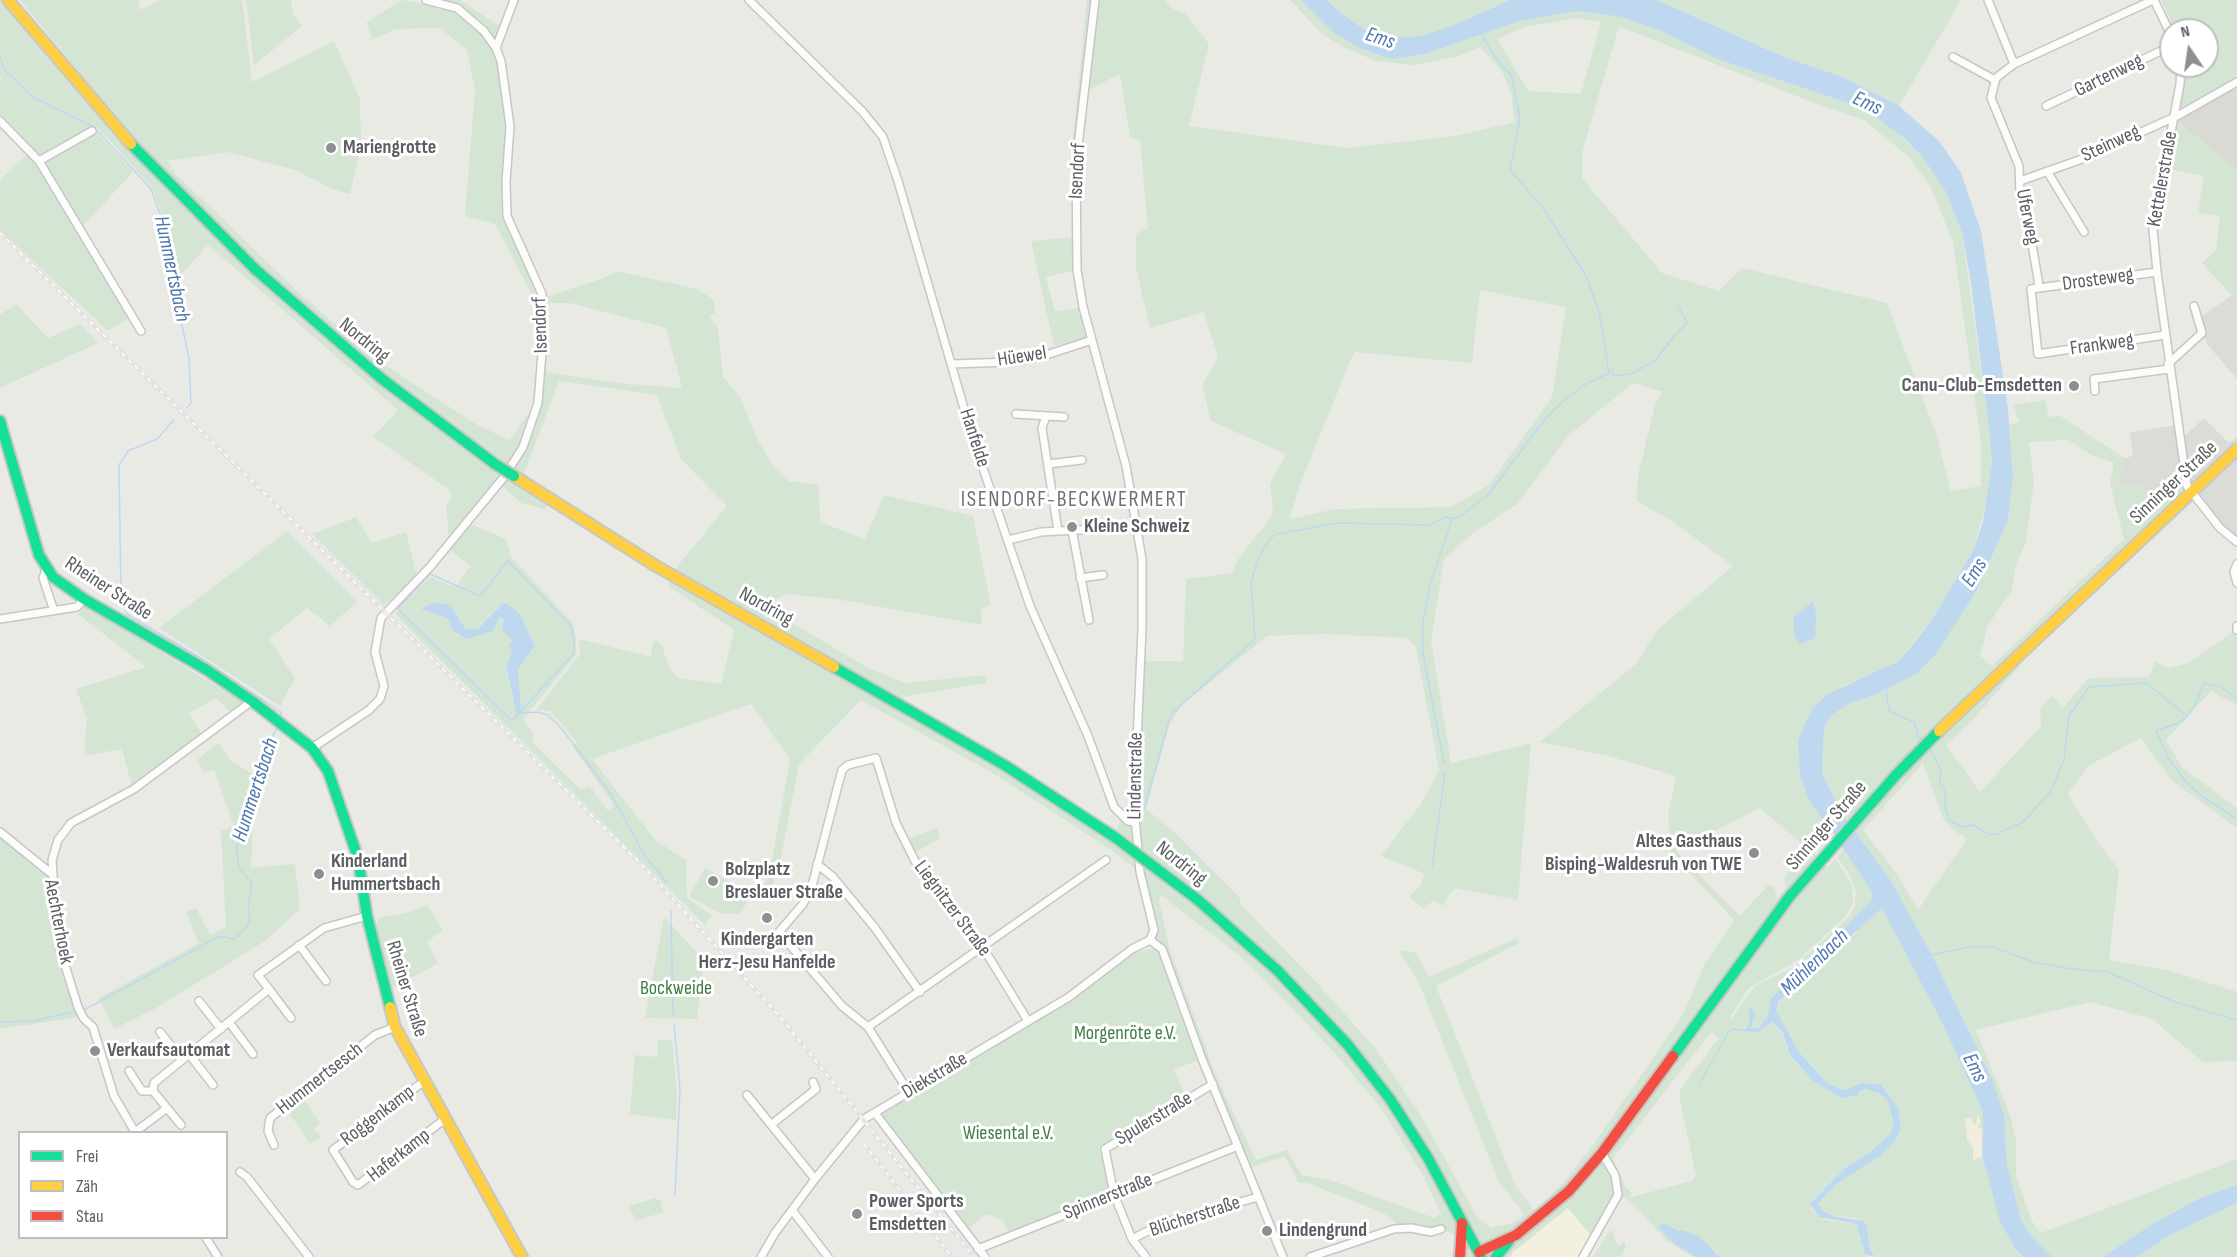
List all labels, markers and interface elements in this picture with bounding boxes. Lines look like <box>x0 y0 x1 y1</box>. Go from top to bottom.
north arrow <box>2159 18 2219 78</box>
text: N <box>2179 22 2192 42</box>
water label: Ems <box>1362 23 1398 55</box>
street label: Gartenweg <box>2071 49 2147 103</box>
water label: Ems <box>1849 86 1885 122</box>
street label: Steinweg <box>2078 120 2144 168</box>
street label: Kettelerstraße <box>2143 129 2183 229</box>
place label: Mariengrotte <box>343 136 436 160</box>
marker: Mariengrotte <box>324 141 338 155</box>
street label: Isendorf <box>1065 142 1091 200</box>
street label: Uferweg <box>2010 187 2044 247</box>
water label: Hummertsbach <box>148 214 194 324</box>
street label: Drosteweg <box>2061 263 2135 297</box>
street label: Isendorf <box>528 296 554 354</box>
street label: Nordring <box>334 313 394 369</box>
street label: Frankweg <box>2069 329 2135 361</box>
street label: Hüewel <box>996 341 1048 373</box>
place label: Canu-Club-Emsdetten <box>1902 374 2062 398</box>
marker: Canu-Club-Emsdetten <box>2067 379 2081 393</box>
street label: Hanfelde <box>953 406 995 470</box>
street label: Sinninger Straße <box>2125 436 2223 530</box>
district label: ISENDORF-BECKWERMERT <box>961 487 1187 513</box>
place label: Kleine Schweiz <box>1084 515 1190 539</box>
marker: Kleine Schweiz <box>1065 520 1079 534</box>
street label: Rheiner Straße <box>60 552 156 626</box>
water label: Ems <box>1957 554 1993 592</box>
street label: Nordring <box>735 582 797 632</box>
street label: Lindenstraße <box>1123 732 1149 820</box>
water label: Hummertsbach <box>227 735 285 845</box>
street label: Sinninger Straße <box>1782 776 1872 876</box>
place label: Altes Gasthaus Bisping-Waldesruh von TWE <box>1545 830 1742 877</box>
street label: Nordring <box>1151 837 1211 891</box>
marker: Altes Gasthaus Bisping-Waldesruh von TWE <box>1747 846 1761 860</box>
place label: Kinderland Hummertsbach <box>331 850 440 897</box>
street label: Liegnitzer Straße <box>908 856 996 962</box>
place label: Bolzplatz Breslauer Straße <box>725 858 843 905</box>
marker: Kinderland Hummertsbach <box>312 867 326 881</box>
marker: Bolzplatz Breslauer Straße <box>706 874 720 888</box>
street label: Aechterhoek <box>38 878 78 966</box>
marker: Kindergarten Herz-Jesu Hanfelde <box>760 911 774 925</box>
water label: Mühlenbach <box>1776 925 1854 1001</box>
place label: Kindergarten Herz-Jesu Hanfelde <box>698 928 836 975</box>
street label: Rheiner Straße <box>380 938 432 1040</box>
park label: Bockweide <box>640 977 712 1001</box>
park label: Morgenröte e.V. <box>1074 1022 1176 1046</box>
street label: Hummertsesch <box>272 1038 368 1120</box>
place label: Verkaufsautomat <box>107 1039 230 1063</box>
marker: Verkaufsautomat <box>88 1044 102 1058</box>
street label: Diekstraße <box>898 1047 972 1105</box>
water label: Ems <box>1956 1049 1992 1087</box>
street label: Roggenkamp <box>336 1080 420 1152</box>
street label: Spulerstraße <box>1111 1087 1197 1151</box>
park label: Wiesental e.V. <box>963 1122 1053 1146</box>
street label: Haferkamp <box>363 1124 435 1188</box>
legend <box>18 1131 228 1239</box>
text: Frei <box>76 1146 98 1167</box>
street label: Spinnerstraße <box>1060 1168 1156 1226</box>
text: Zäh <box>76 1176 98 1197</box>
place label: Power Sports Emsdetten <box>869 1190 964 1237</box>
street label: Blücherstraße <box>1147 1191 1243 1243</box>
text: Stau <box>76 1206 104 1227</box>
marker: Power Sports Emsdetten <box>850 1207 864 1221</box>
place label: Lindengrund <box>1279 1219 1367 1243</box>
marker: Lindengrund <box>1260 1224 1274 1238</box>

